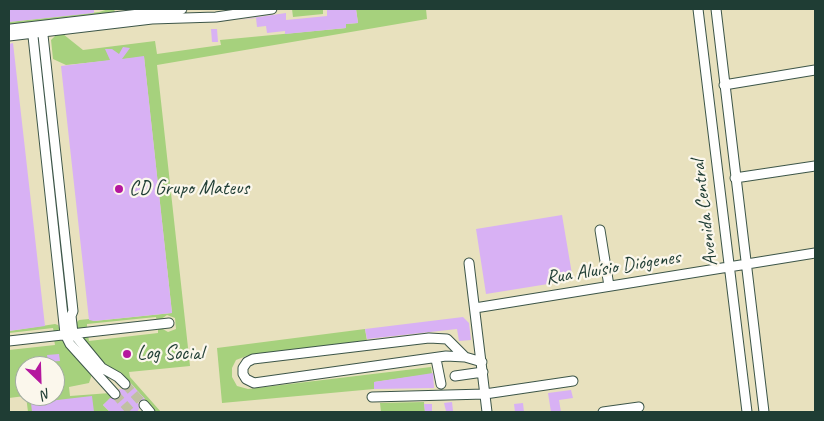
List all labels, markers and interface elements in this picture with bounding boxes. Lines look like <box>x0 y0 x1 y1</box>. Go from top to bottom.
street label: Avenida Central <box>687 159 723 267</box>
place label: CD Grupo Mateus <box>129 177 249 201</box>
marker: CD Grupo Mateus <box>113 183 125 195</box>
street label: Rua Aluísio Diógenes <box>544 246 682 290</box>
place label: Log Social <box>137 342 204 366</box>
marker: Log Social <box>121 348 133 360</box>
north arrow <box>15 356 65 406</box>
text: N <box>38 385 53 404</box>

